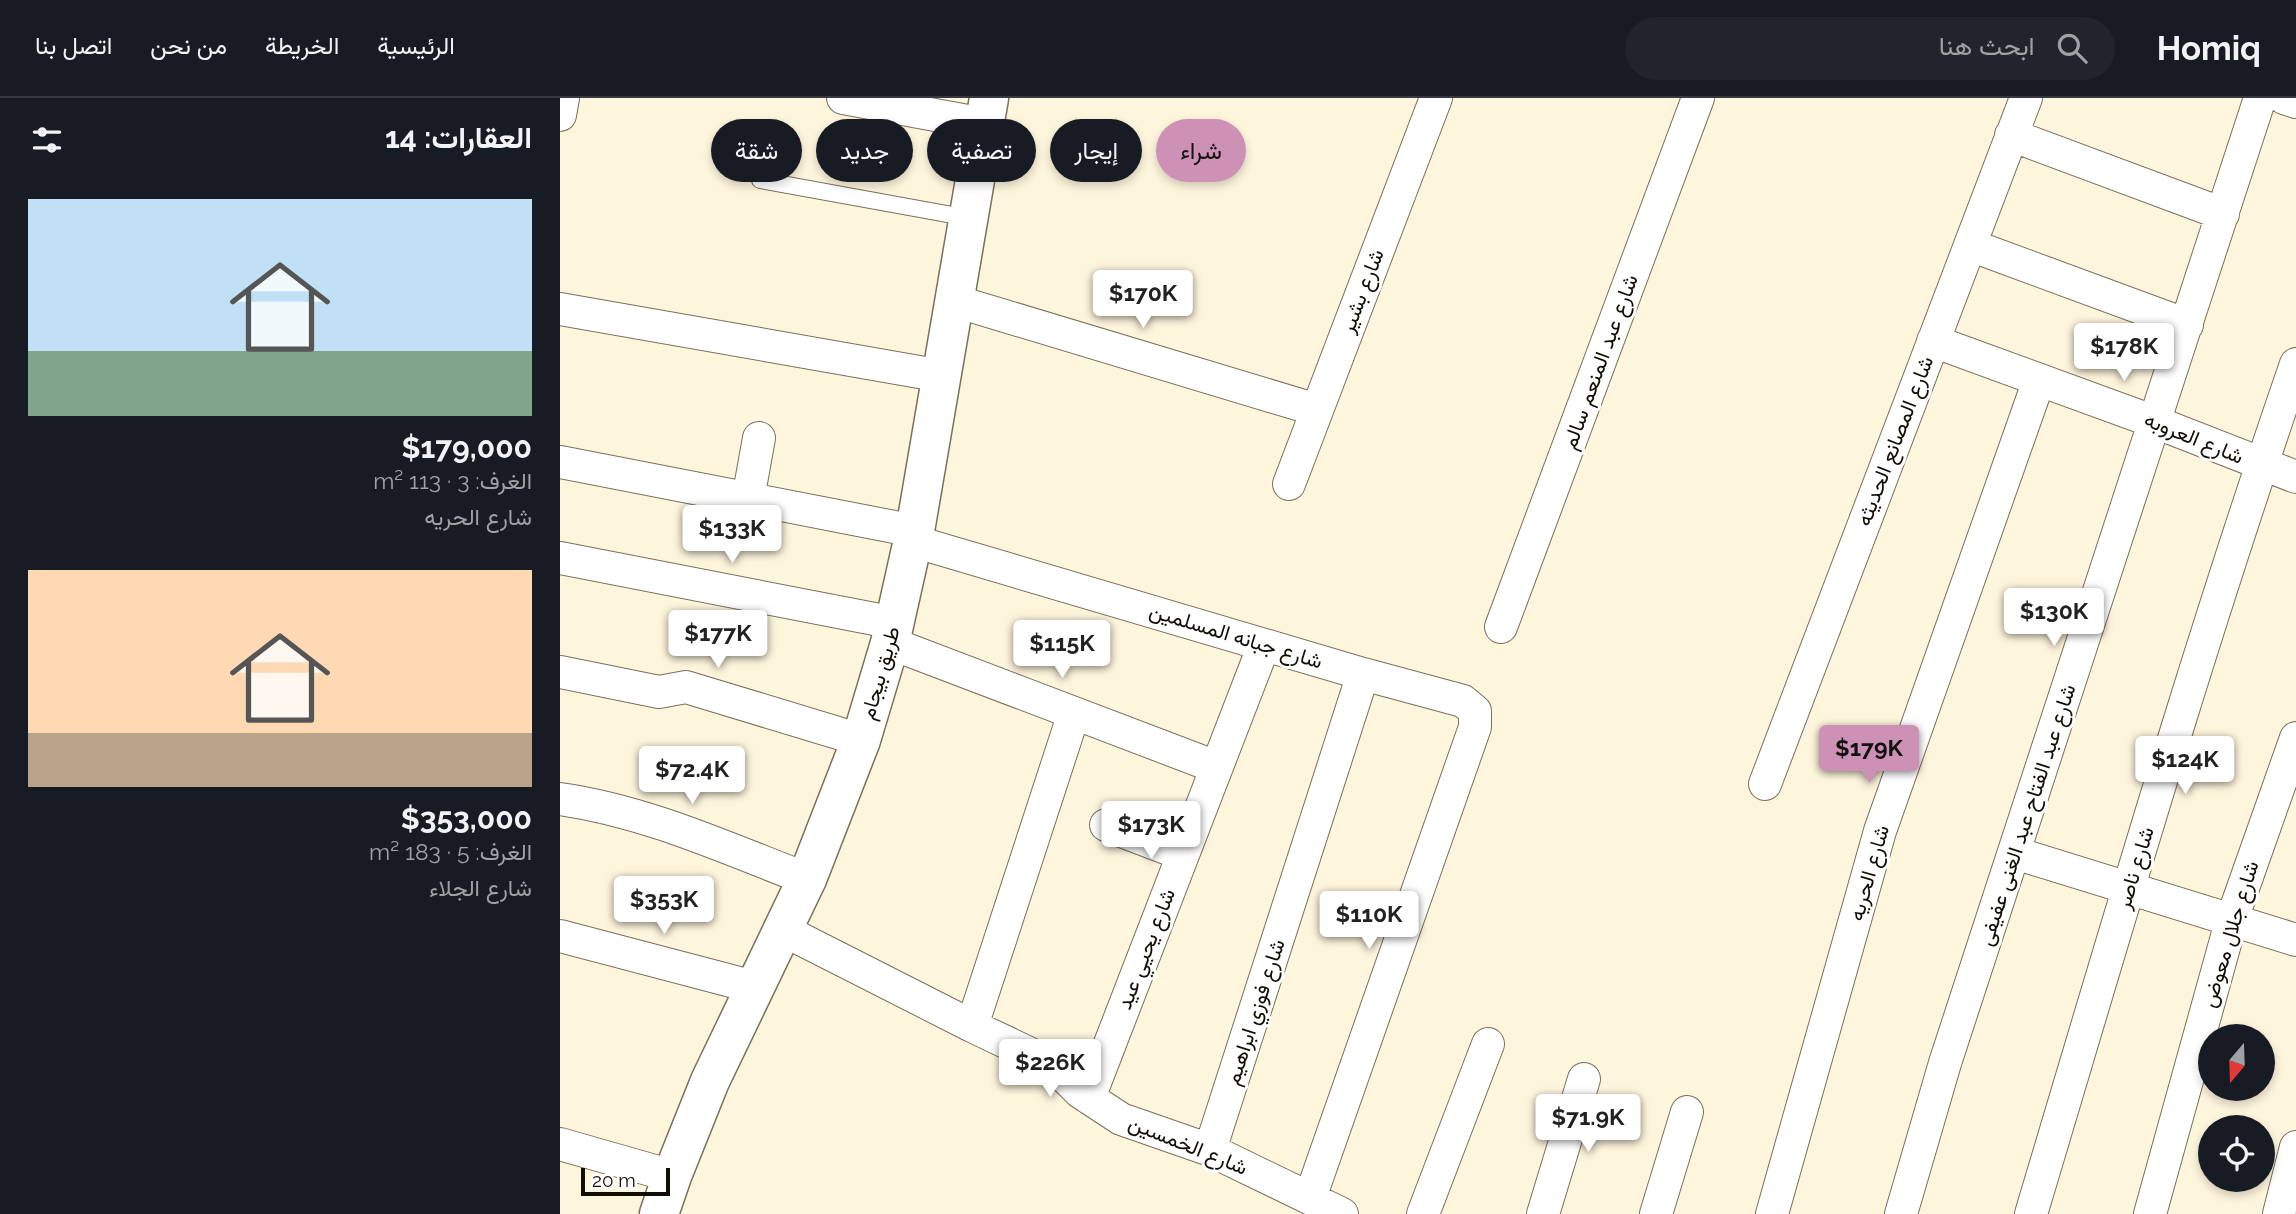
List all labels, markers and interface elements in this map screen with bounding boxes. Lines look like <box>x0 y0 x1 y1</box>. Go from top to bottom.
search box <box>1625 17 2115 80</box>
icon: search <box>2053 29 2091 67</box>
text: Homiq <box>2157 29 2261 68</box>
text: اتصل بنا <box>35 31 112 60</box>
text: من نحن <box>150 31 227 60</box>
text: الخريطة <box>265 31 339 60</box>
text: الرئيسية <box>377 31 455 60</box>
text: ابحث هنا <box>1939 31 2035 61</box>
chip: شقة <box>711 119 802 182</box>
chip: جديد <box>816 119 913 182</box>
chip: تصفية <box>927 119 1036 182</box>
chip: إيجار <box>1050 119 1142 182</box>
chip: شراء <box>1156 119 1246 182</box>
text: العقارات: 14 <box>385 120 532 155</box>
icon: filters <box>28 121 66 159</box>
icon: home <box>217 244 343 370</box>
street label: شارع بشير <box>1334 245 1391 338</box>
pin: $170K <box>1094 271 1192 330</box>
street label: شارع عبد المنعم سالم <box>1556 271 1645 453</box>
text: $170K <box>1109 279 1177 306</box>
pin: $178K <box>2075 324 2173 383</box>
text: $178K <box>2090 332 2158 359</box>
street label: شارع المصانع الحديثه <box>1851 352 1940 530</box>
street label: شارع العروبه <box>2140 406 2247 471</box>
text: $179,000 <box>401 430 532 465</box>
text: الغرف: 3 · 113 m² <box>373 467 532 494</box>
text: شارع الحريه <box>424 503 532 530</box>
pin: $133K <box>683 505 781 565</box>
text: $133K <box>699 514 766 541</box>
pin: $130K <box>2005 588 2103 648</box>
street label: شارع جبانه المسلمين <box>1146 597 1326 676</box>
text: $130K <box>2020 597 2088 624</box>
pin: $177K <box>669 610 767 670</box>
icon: home <box>217 615 343 741</box>
text: $177K <box>684 619 752 646</box>
pin: $115K <box>1013 620 1111 680</box>
street label: طريق بيجام <box>854 623 907 723</box>
text: $115K <box>1029 629 1095 656</box>
street label: شارع عبد الفتاح عبد الغنى عفيفى <box>1972 681 2083 949</box>
pin: $179K <box>1820 726 1918 785</box>
text: $179K <box>1835 734 1903 761</box>
pin: $124K <box>2136 736 2234 796</box>
text: $124K <box>2151 745 2219 772</box>
pin: $72.4K <box>635 746 749 806</box>
text: $72.4K <box>655 755 729 782</box>
text: $353,000 <box>401 801 532 836</box>
pin: $173K <box>1102 802 1200 861</box>
text: $173K <box>1117 810 1185 837</box>
street label: شارع الحريه <box>1843 822 1896 924</box>
street label: شارع ناصر <box>2110 824 2161 914</box>
text: الغرف: 5 · 183 m² <box>369 838 532 865</box>
street label: شارع جلال معوض <box>2195 858 2266 1011</box>
text: شارع الجلاء <box>429 874 532 901</box>
pin: $353K <box>615 876 713 936</box>
text: $353K <box>630 885 698 912</box>
street label: شارع يحيي عيد <box>1111 885 1185 1015</box>
pin: $110K <box>1320 892 1418 951</box>
text: $110K <box>1336 900 1402 927</box>
street label: شارع فوزي ابراهيم <box>1219 936 1295 1090</box>
north arrow <box>2198 1024 2275 1101</box>
map controls <box>2198 1024 2275 1192</box>
pin: $226K <box>1001 1040 1099 1099</box>
text: $226K <box>1015 1048 1085 1075</box>
pin: $71.9K <box>1531 1094 1645 1154</box>
text: $71.9K <box>1552 1103 1624 1130</box>
street label: شارع الخمسين <box>1124 1109 1251 1182</box>
button: locate <box>2198 1115 2275 1192</box>
scale bar <box>581 1165 670 1197</box>
text: 20 m <box>592 1169 636 1191</box>

